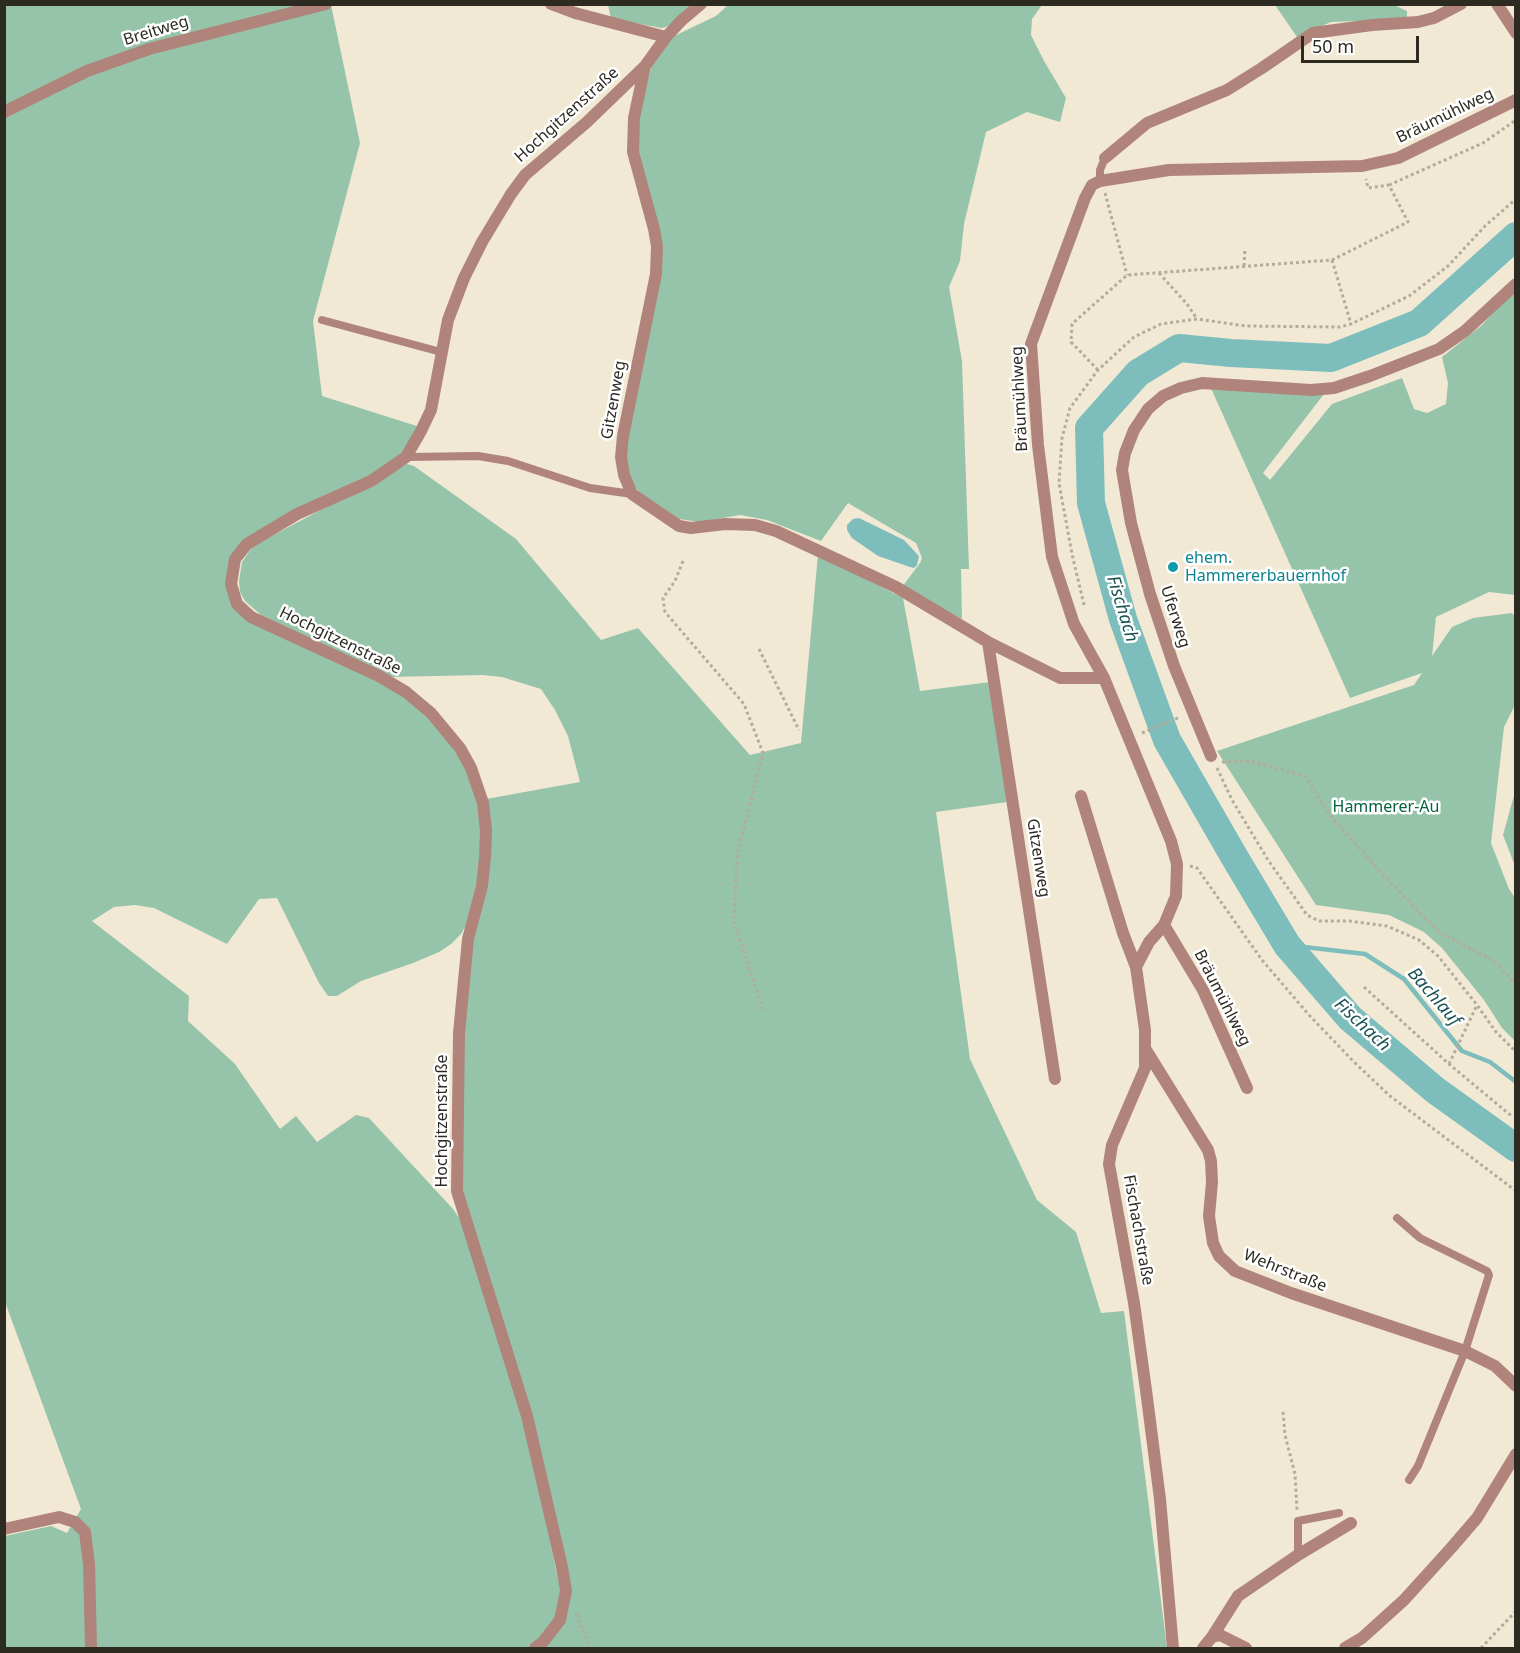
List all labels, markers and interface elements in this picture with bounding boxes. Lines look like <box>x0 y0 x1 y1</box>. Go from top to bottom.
street label: Breitweg <box>121 12 191 50</box>
scale bar <box>1304 24 1422 62</box>
text: 50 m <box>1312 34 1354 58</box>
street label: Hochgitzenstraße <box>511 63 623 167</box>
street label: Bräumühlweg <box>1393 84 1497 148</box>
street label: Bräumühlweg <box>1008 346 1032 452</box>
street label: Gitzenweg <box>598 359 630 441</box>
place label: ehem. Hammererbauernhof <box>1185 548 1346 586</box>
marker: ehem. Hammererbauernhof <box>1166 560 1180 574</box>
water label: Fischach <box>1102 573 1142 645</box>
street label: Uferweg <box>1156 583 1194 651</box>
street label: Hochgitzenstraße <box>276 603 404 679</box>
park label: Hammerer-Au <box>1333 797 1439 817</box>
street label: Gitzenweg <box>1022 817 1054 899</box>
street label: Bräumühlweg <box>1189 946 1255 1050</box>
water label: Bachlauf <box>1403 963 1465 1031</box>
water label: Fischach <box>1330 994 1394 1056</box>
street label: Hochgitzenstraße <box>432 1054 452 1188</box>
street label: Fischachstraße <box>1119 1173 1157 1287</box>
street label: Wehrstraße <box>1241 1246 1329 1296</box>

